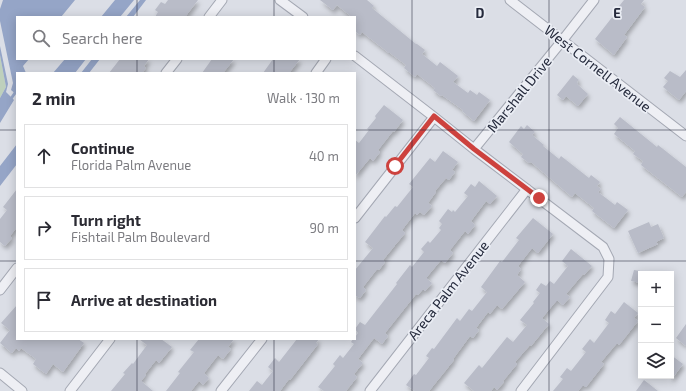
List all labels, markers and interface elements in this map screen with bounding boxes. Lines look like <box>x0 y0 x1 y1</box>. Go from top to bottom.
text: D <box>476 5 485 21</box>
text: E <box>613 5 621 21</box>
search box <box>16 16 356 60</box>
street label: West Cornell Avenue <box>541 21 655 115</box>
icon: search <box>30 27 52 49</box>
text: Search here <box>62 29 143 47</box>
street label: Marshall Drive <box>483 53 555 135</box>
text: 2 min <box>32 88 75 108</box>
text: Walk · 130 m <box>267 90 340 106</box>
text: Continue <box>71 139 134 157</box>
icon: ahead <box>33 145 55 167</box>
text: 40 m <box>309 148 339 164</box>
text: Florida Palm Avenue <box>71 157 191 173</box>
route start <box>386 157 404 175</box>
route end <box>530 189 548 207</box>
text: Turn right <box>71 211 141 229</box>
icon: right <box>33 217 55 239</box>
text: 90 m <box>309 220 339 236</box>
text: Fishtail Palm Boulevard <box>71 229 210 245</box>
street label: Areca Palm Avenue <box>404 237 492 343</box>
map controls <box>638 271 674 379</box>
button: + <box>638 271 674 307</box>
icon: arrive <box>33 289 55 311</box>
text: Arrive at destination <box>71 291 217 309</box>
button: − <box>638 307 674 343</box>
button: layers <box>638 343 674 379</box>

